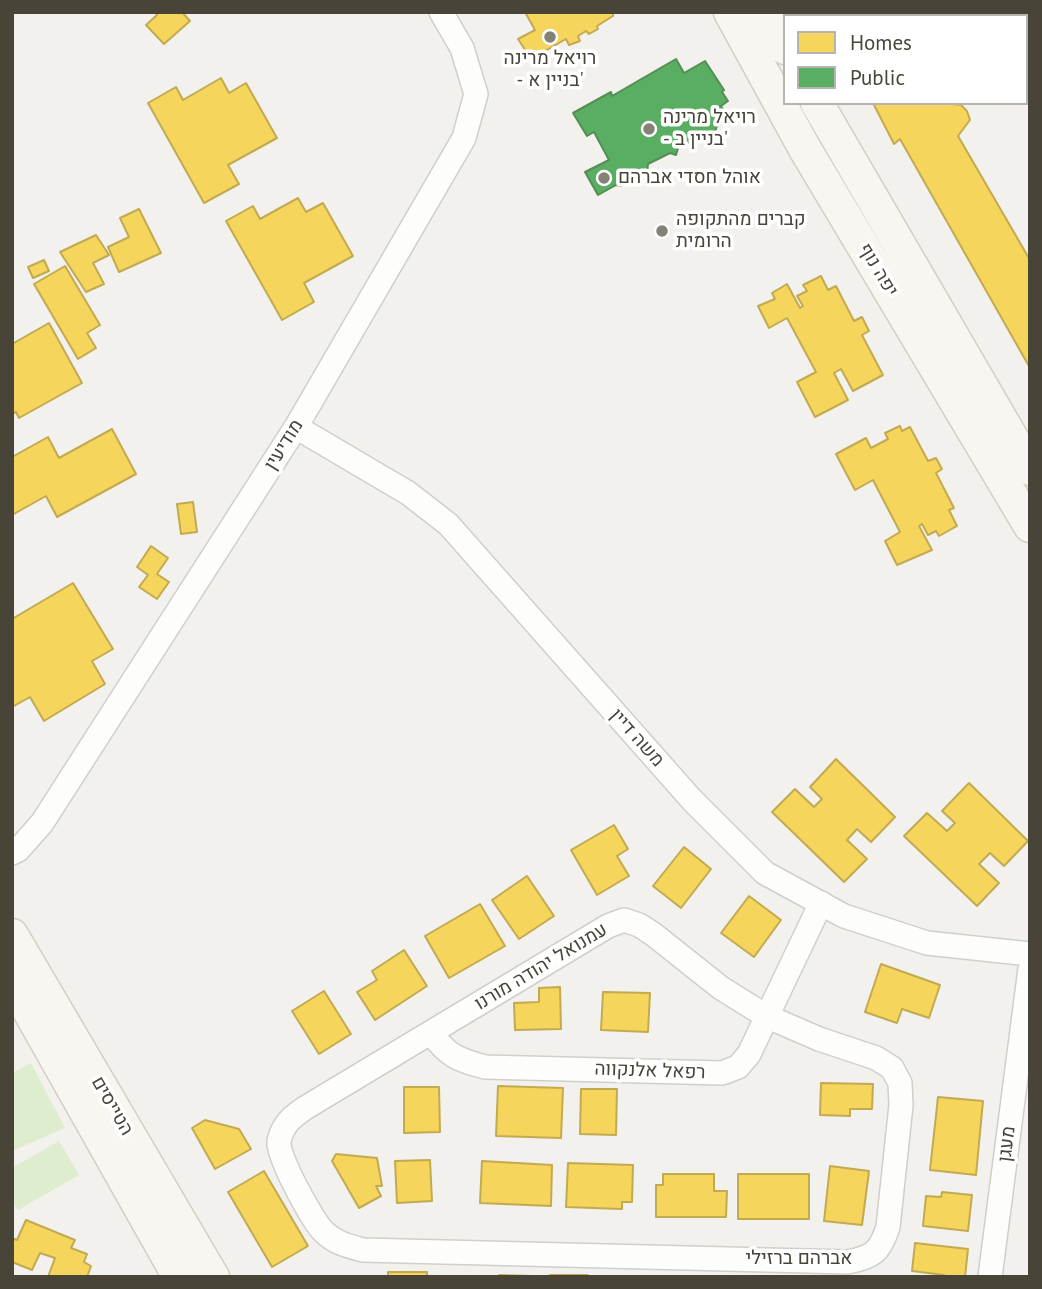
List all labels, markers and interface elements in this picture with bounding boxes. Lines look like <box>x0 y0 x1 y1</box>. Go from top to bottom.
legend <box>783 14 1028 105</box>
marker: רויאל מרינה - בניין א' <box>542 29 558 45</box>
text: Homes <box>850 29 912 56</box>
place label: רויאל מרינה - בניין א' <box>504 48 596 92</box>
text: Public <box>850 64 905 91</box>
place label: רויאל מרינה - בניין ב' <box>663 107 756 151</box>
marker: רויאל מרינה - בניין ב' <box>641 121 657 137</box>
place label: אוהל חסדי אברהם <box>618 167 761 189</box>
marker: אוהל חסדי אברהם <box>596 170 612 186</box>
place label: קברים מהתקופה הרומית <box>676 209 806 253</box>
marker: קברים מהתקופה הרומית <box>654 223 670 239</box>
street label: יפה נוף <box>853 239 903 301</box>
street label: מודיעין <box>260 415 308 475</box>
street label: משה דיין <box>605 704 669 772</box>
street label: עמנואל יהודה מורנו <box>471 918 611 1016</box>
street label: רפאל אלנקווה <box>594 1058 706 1084</box>
street label: הטייסים <box>86 1072 138 1140</box>
street label: מעגן <box>994 1125 1020 1163</box>
street label: אברהם ברזילי <box>745 1248 853 1270</box>

